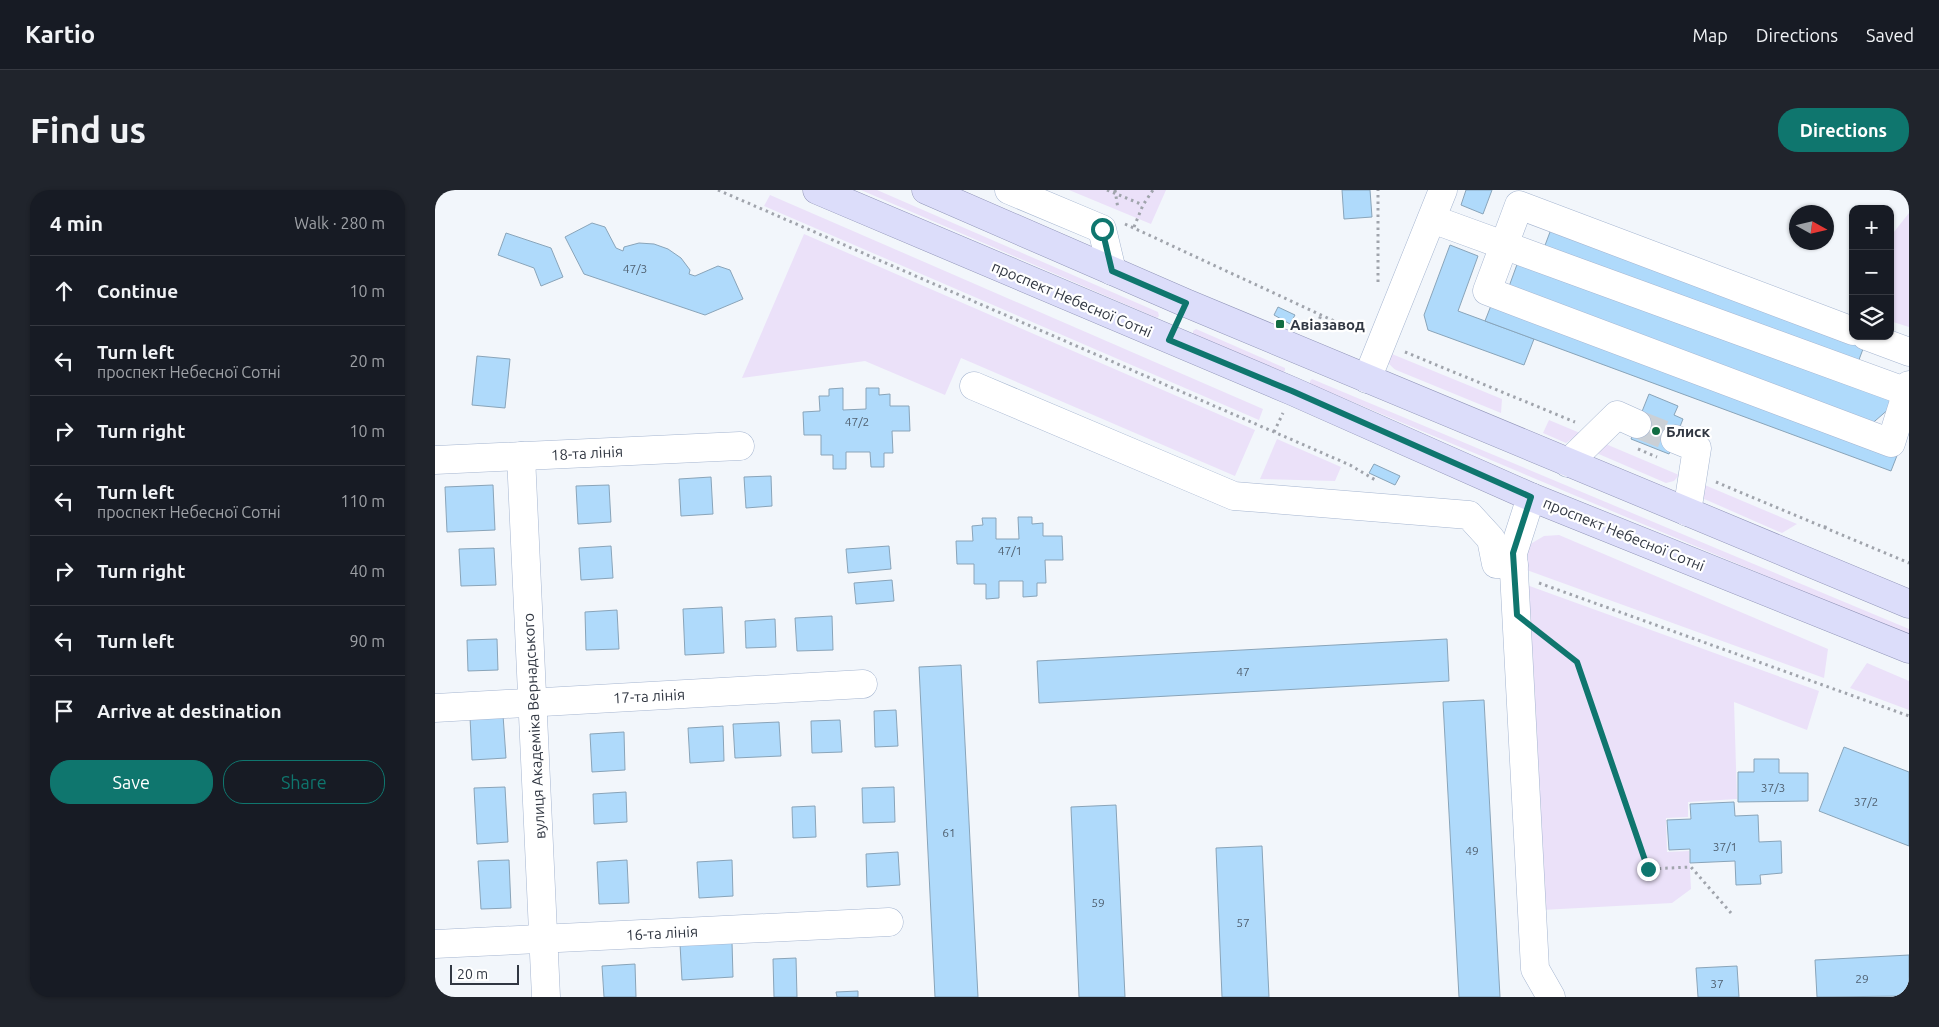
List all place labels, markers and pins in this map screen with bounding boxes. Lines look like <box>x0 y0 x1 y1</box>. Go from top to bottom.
place label: Авіазавод <box>1290 316 1365 333</box>
marker: Авіазавод <box>1274 318 1286 330</box>
place label: Блиск <box>1666 423 1710 440</box>
marker: Блиск <box>1650 425 1662 437</box>

